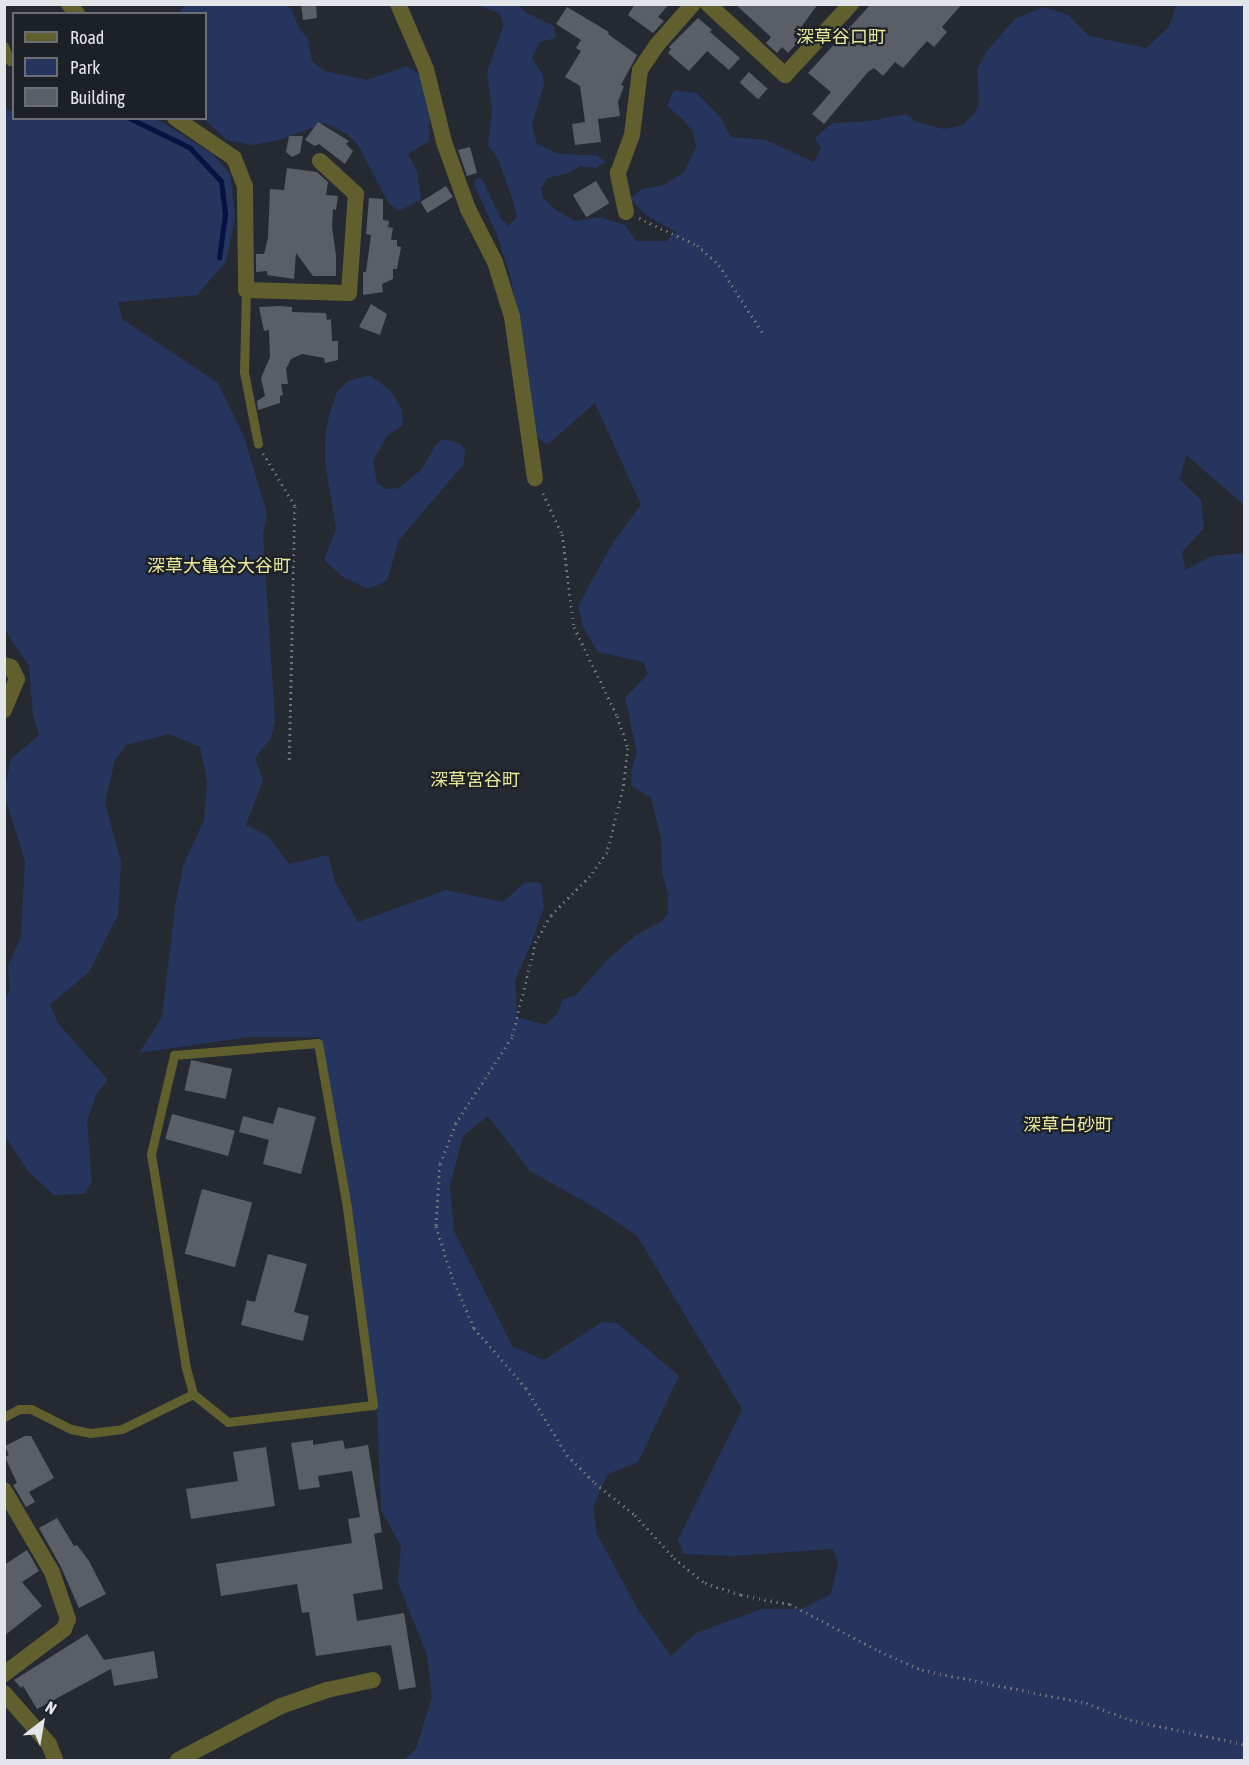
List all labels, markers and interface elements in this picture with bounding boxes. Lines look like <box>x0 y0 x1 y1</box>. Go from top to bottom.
legend <box>12 12 207 120</box>
district label: 深草谷口町 <box>796 26 886 48</box>
text: Road <box>70 27 104 48</box>
text: Park <box>70 57 100 78</box>
text: Building <box>70 87 125 108</box>
district label: 深草大亀谷大谷町 <box>147 555 291 577</box>
district label: 深草宮谷町 <box>430 769 520 791</box>
district label: 深草白砂町 <box>1023 1114 1113 1136</box>
north arrow <box>12 1693 72 1753</box>
text: N <box>43 1697 60 1718</box>

